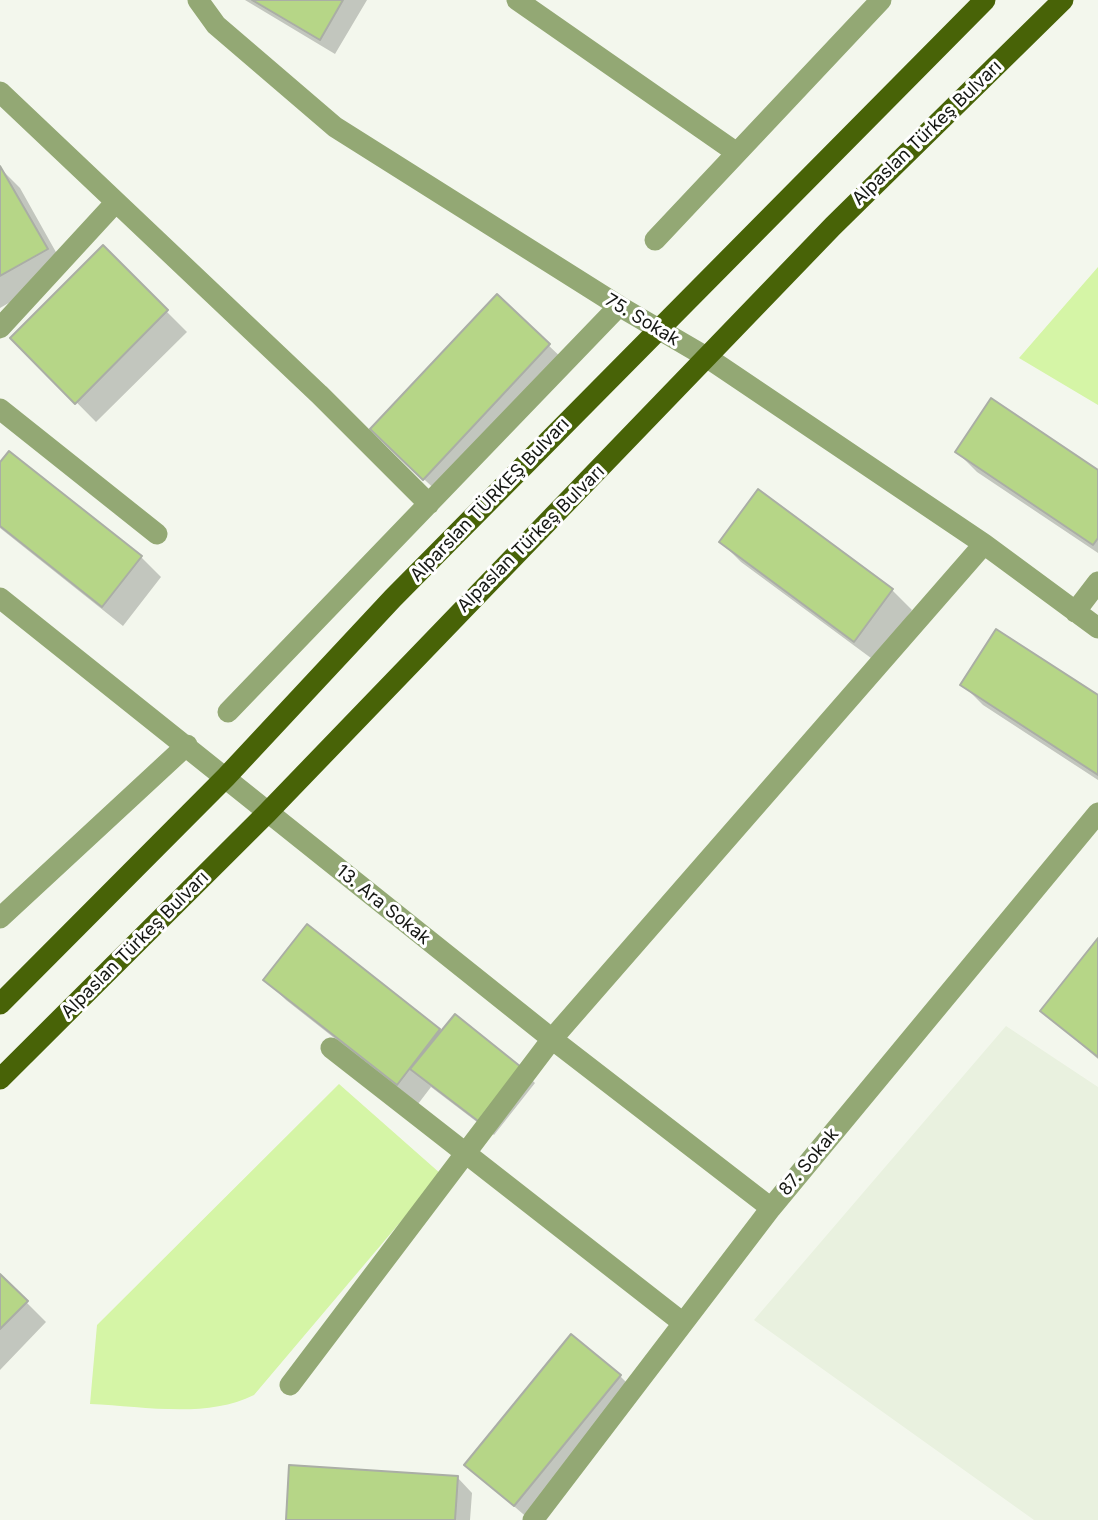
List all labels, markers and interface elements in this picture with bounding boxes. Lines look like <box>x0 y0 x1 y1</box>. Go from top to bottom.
street label: Alpaslan Türkeş Bulvarı <box>848 56 1006 210</box>
street label: 75. Sokak <box>601 289 683 351</box>
street label: Alparslan TÜRKEŞ Bulvarı <box>406 414 574 586</box>
street label: Alpaslan Türkeş Bulvarı <box>453 461 609 617</box>
street label: 13. Ara Sokak <box>332 860 434 950</box>
street label: Alpaslan Türkeş Bulvarı <box>57 867 213 1023</box>
street label: 87. Sokak <box>775 1124 843 1200</box>

